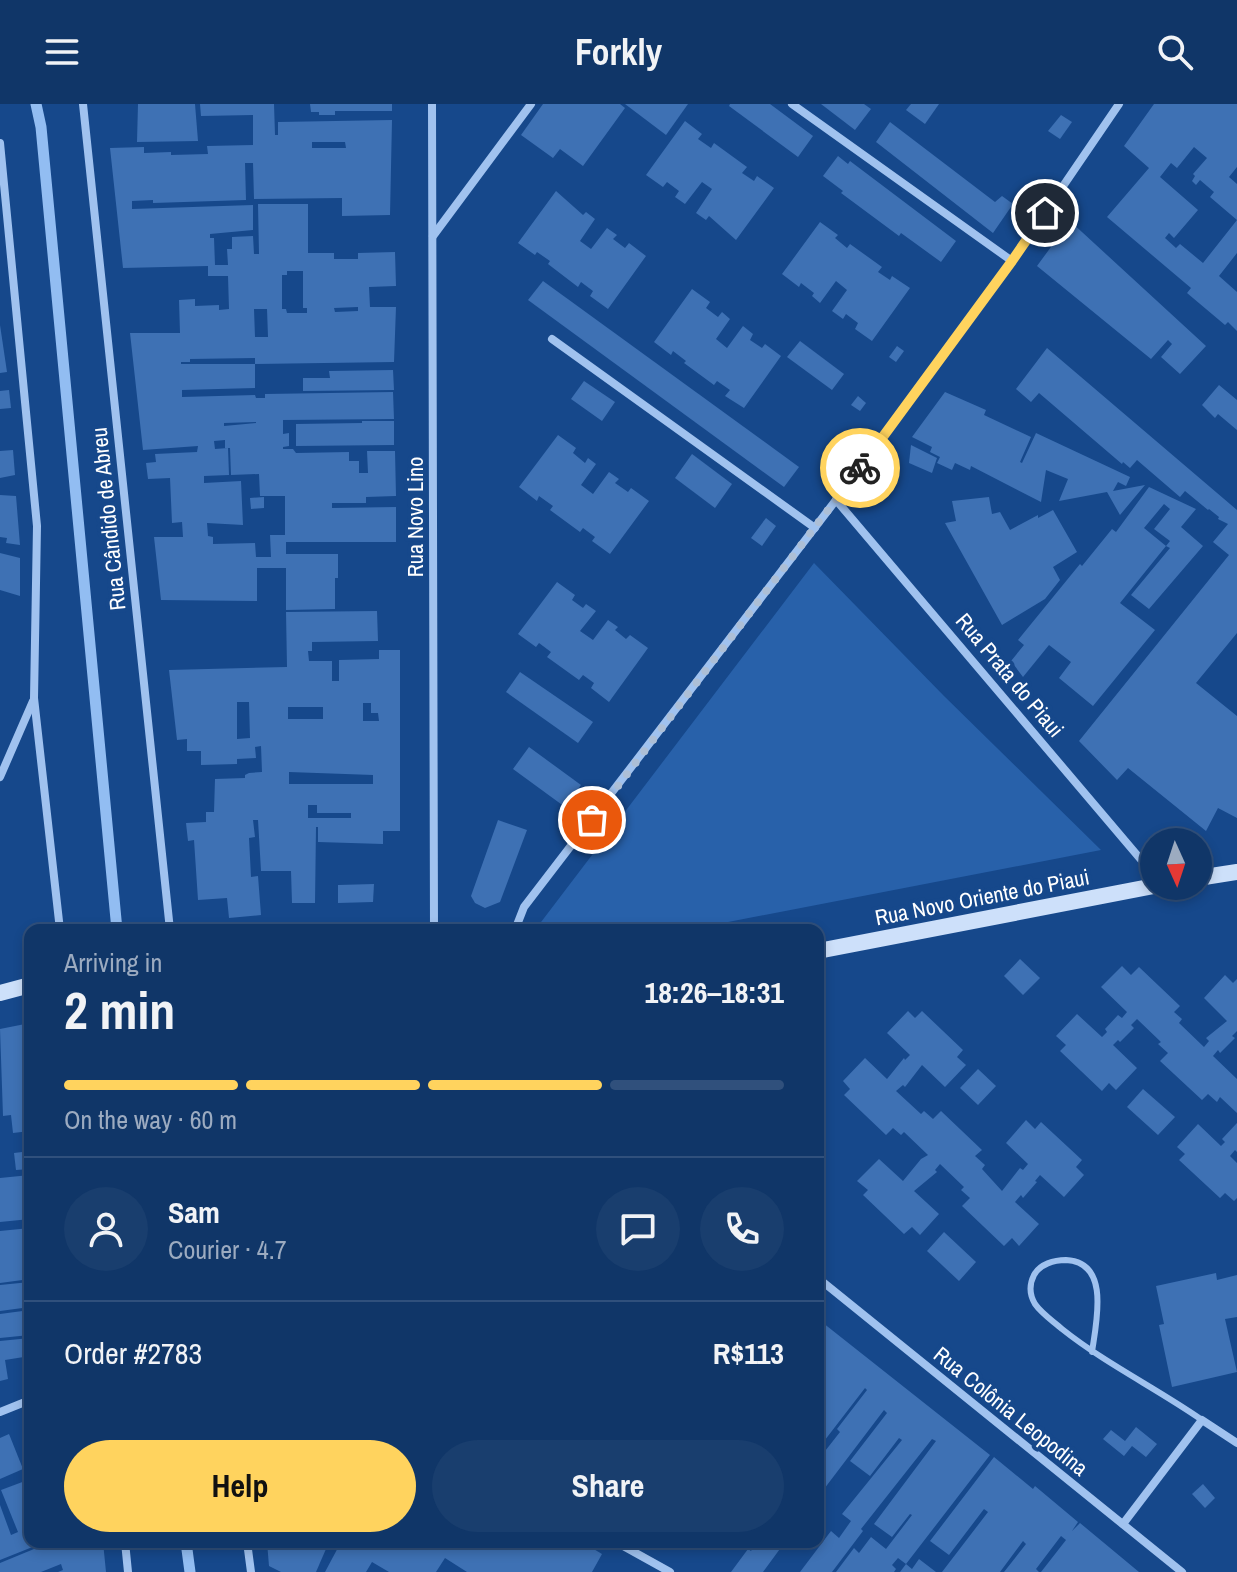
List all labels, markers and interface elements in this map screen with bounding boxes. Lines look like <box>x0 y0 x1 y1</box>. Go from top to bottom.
text: Forkly <box>575 28 662 76</box>
icon: menu <box>40 30 84 74</box>
icon: search <box>1153 30 1197 74</box>
pin <box>1011 179 1079 247</box>
icon: home <box>1023 191 1067 235</box>
street label: Rua Cândido de Abreu <box>83 426 133 612</box>
courier <box>820 428 900 508</box>
icon: bike <box>838 446 882 490</box>
street label: Rua Novo Lino <box>400 457 430 577</box>
street label: Rua Prata do Piaui <box>949 607 1071 743</box>
pin <box>558 786 626 854</box>
icon: bag <box>570 798 614 842</box>
north arrow <box>1140 828 1212 900</box>
map controls <box>1140 828 1212 900</box>
street label: Rua Novo Oriente do Piaui <box>872 862 1092 932</box>
text: Arriving in <box>64 945 162 980</box>
text: 18:26–18:31 <box>645 972 784 1012</box>
text: 2 min <box>64 975 175 1045</box>
text: On the way · 60 m <box>64 1102 237 1137</box>
button: person <box>64 1187 148 1271</box>
button: chat <box>596 1187 680 1271</box>
button: phone <box>700 1187 784 1271</box>
text: Sam <box>168 1192 220 1232</box>
text: Courier · 4.7 <box>168 1232 287 1267</box>
text: Order #2783 <box>64 1333 202 1373</box>
text: R$113 <box>713 1333 784 1373</box>
street label: Rua Colônia Leopodina <box>928 1339 1094 1483</box>
button: Help <box>64 1440 416 1532</box>
button: Share <box>432 1440 784 1532</box>

